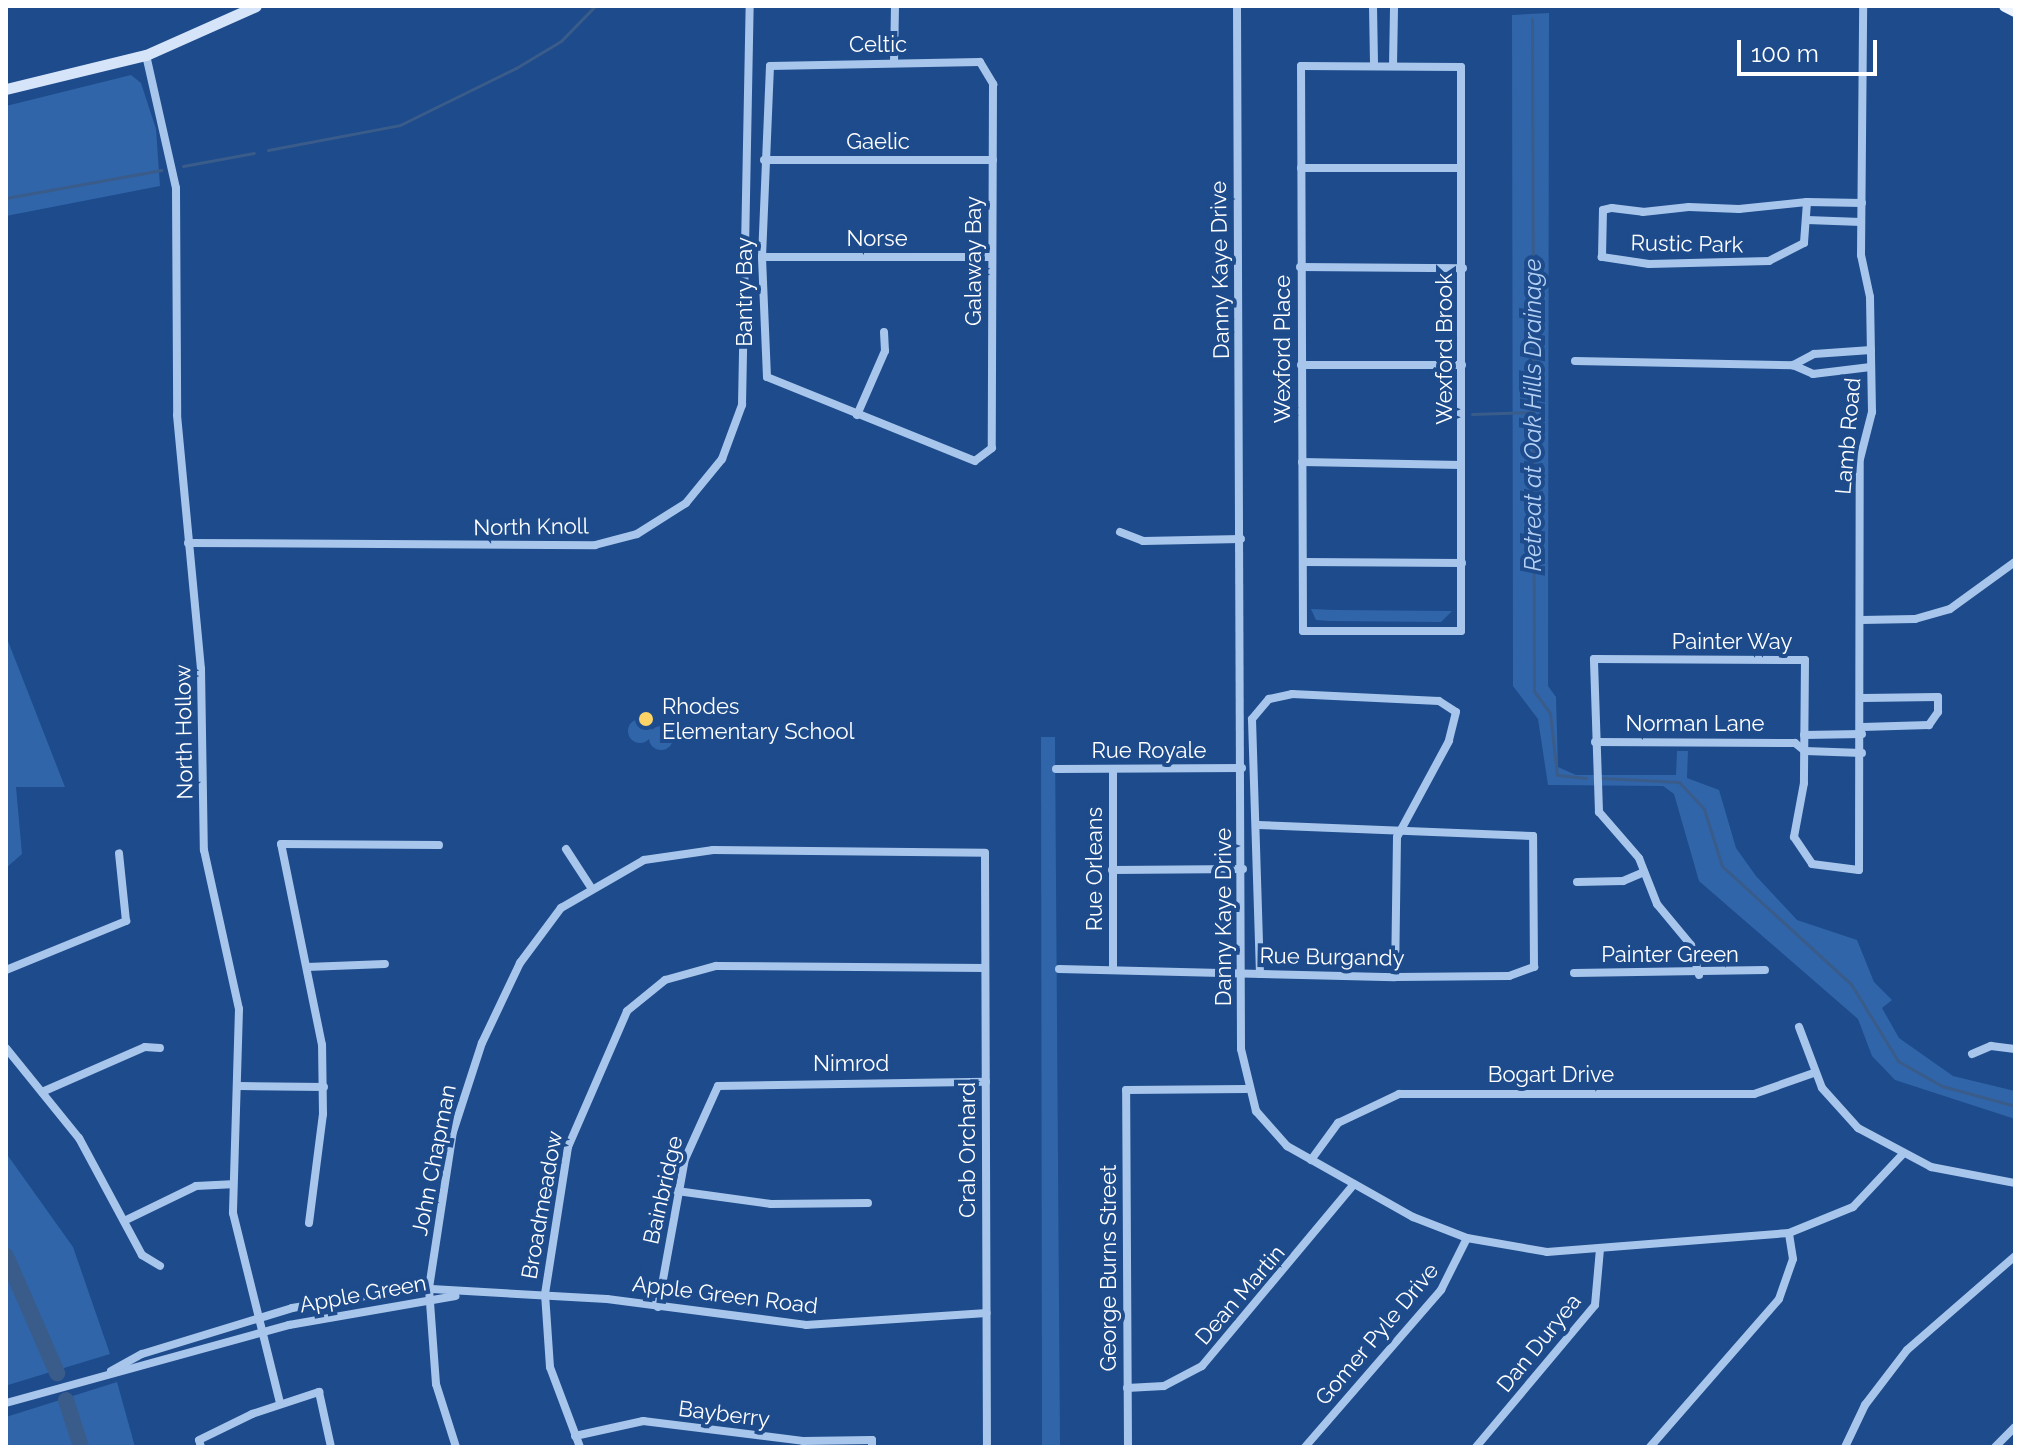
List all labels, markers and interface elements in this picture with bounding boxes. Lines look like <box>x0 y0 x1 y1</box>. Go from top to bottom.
scale bar <box>1741 24 1881 74</box>
street label: Celtic <box>849 32 907 58</box>
text: 100 m <box>1751 39 1819 68</box>
street label: Gaelic <box>846 129 910 155</box>
street label: Danny Kaye Drive <box>1205 180 1235 360</box>
street label: Galaway Bay <box>961 196 987 326</box>
street label: Norse <box>846 226 908 252</box>
street label: Rustic Park <box>1630 230 1744 258</box>
street label: Bantry Bay <box>732 237 758 347</box>
water label: Retreat at Oak Hills Drainage <box>1519 258 1547 572</box>
street label: Wexford Brook <box>1432 273 1458 425</box>
street label: Wexford Place <box>1270 275 1296 423</box>
street label: Lamb Road <box>1830 377 1866 495</box>
street label: North Knoll <box>473 513 589 541</box>
street label: Painter Way <box>1671 629 1793 655</box>
street label: North Hollow <box>170 664 198 800</box>
place label: Rhodes Elementary School <box>662 693 855 744</box>
marker: Rhodes Elementary School <box>637 710 655 728</box>
street label: Norman Lane <box>1626 711 1764 737</box>
street label: Rue Royale <box>1092 738 1206 764</box>
street label: Rue Orleans <box>1082 807 1108 931</box>
street label: Danny Kaye Drive <box>1211 828 1237 1006</box>
street label: Painter Green <box>1601 942 1739 968</box>
street label: Rue Burgandy <box>1259 943 1405 971</box>
street label: Nimrod <box>813 1051 889 1077</box>
street label: Bogart Drive <box>1488 1062 1614 1088</box>
street label: John Chapman <box>406 1082 462 1238</box>
street label: Crab Orchard <box>955 1082 981 1218</box>
street label: Broadmeadow <box>516 1129 568 1281</box>
street label: Bainbridge <box>638 1133 688 1247</box>
street label: George Burns Street <box>1096 1165 1122 1371</box>
street label: Dean Martin <box>1190 1240 1290 1350</box>
street label: Gomer Pyle Drive <box>1310 1257 1444 1411</box>
street label: Apple Green <box>298 1270 428 1318</box>
street label: Apple Green Road <box>631 1271 819 1319</box>
street label: Dan Duryea <box>1491 1288 1587 1398</box>
street label: Bayberry <box>677 1395 771 1433</box>

